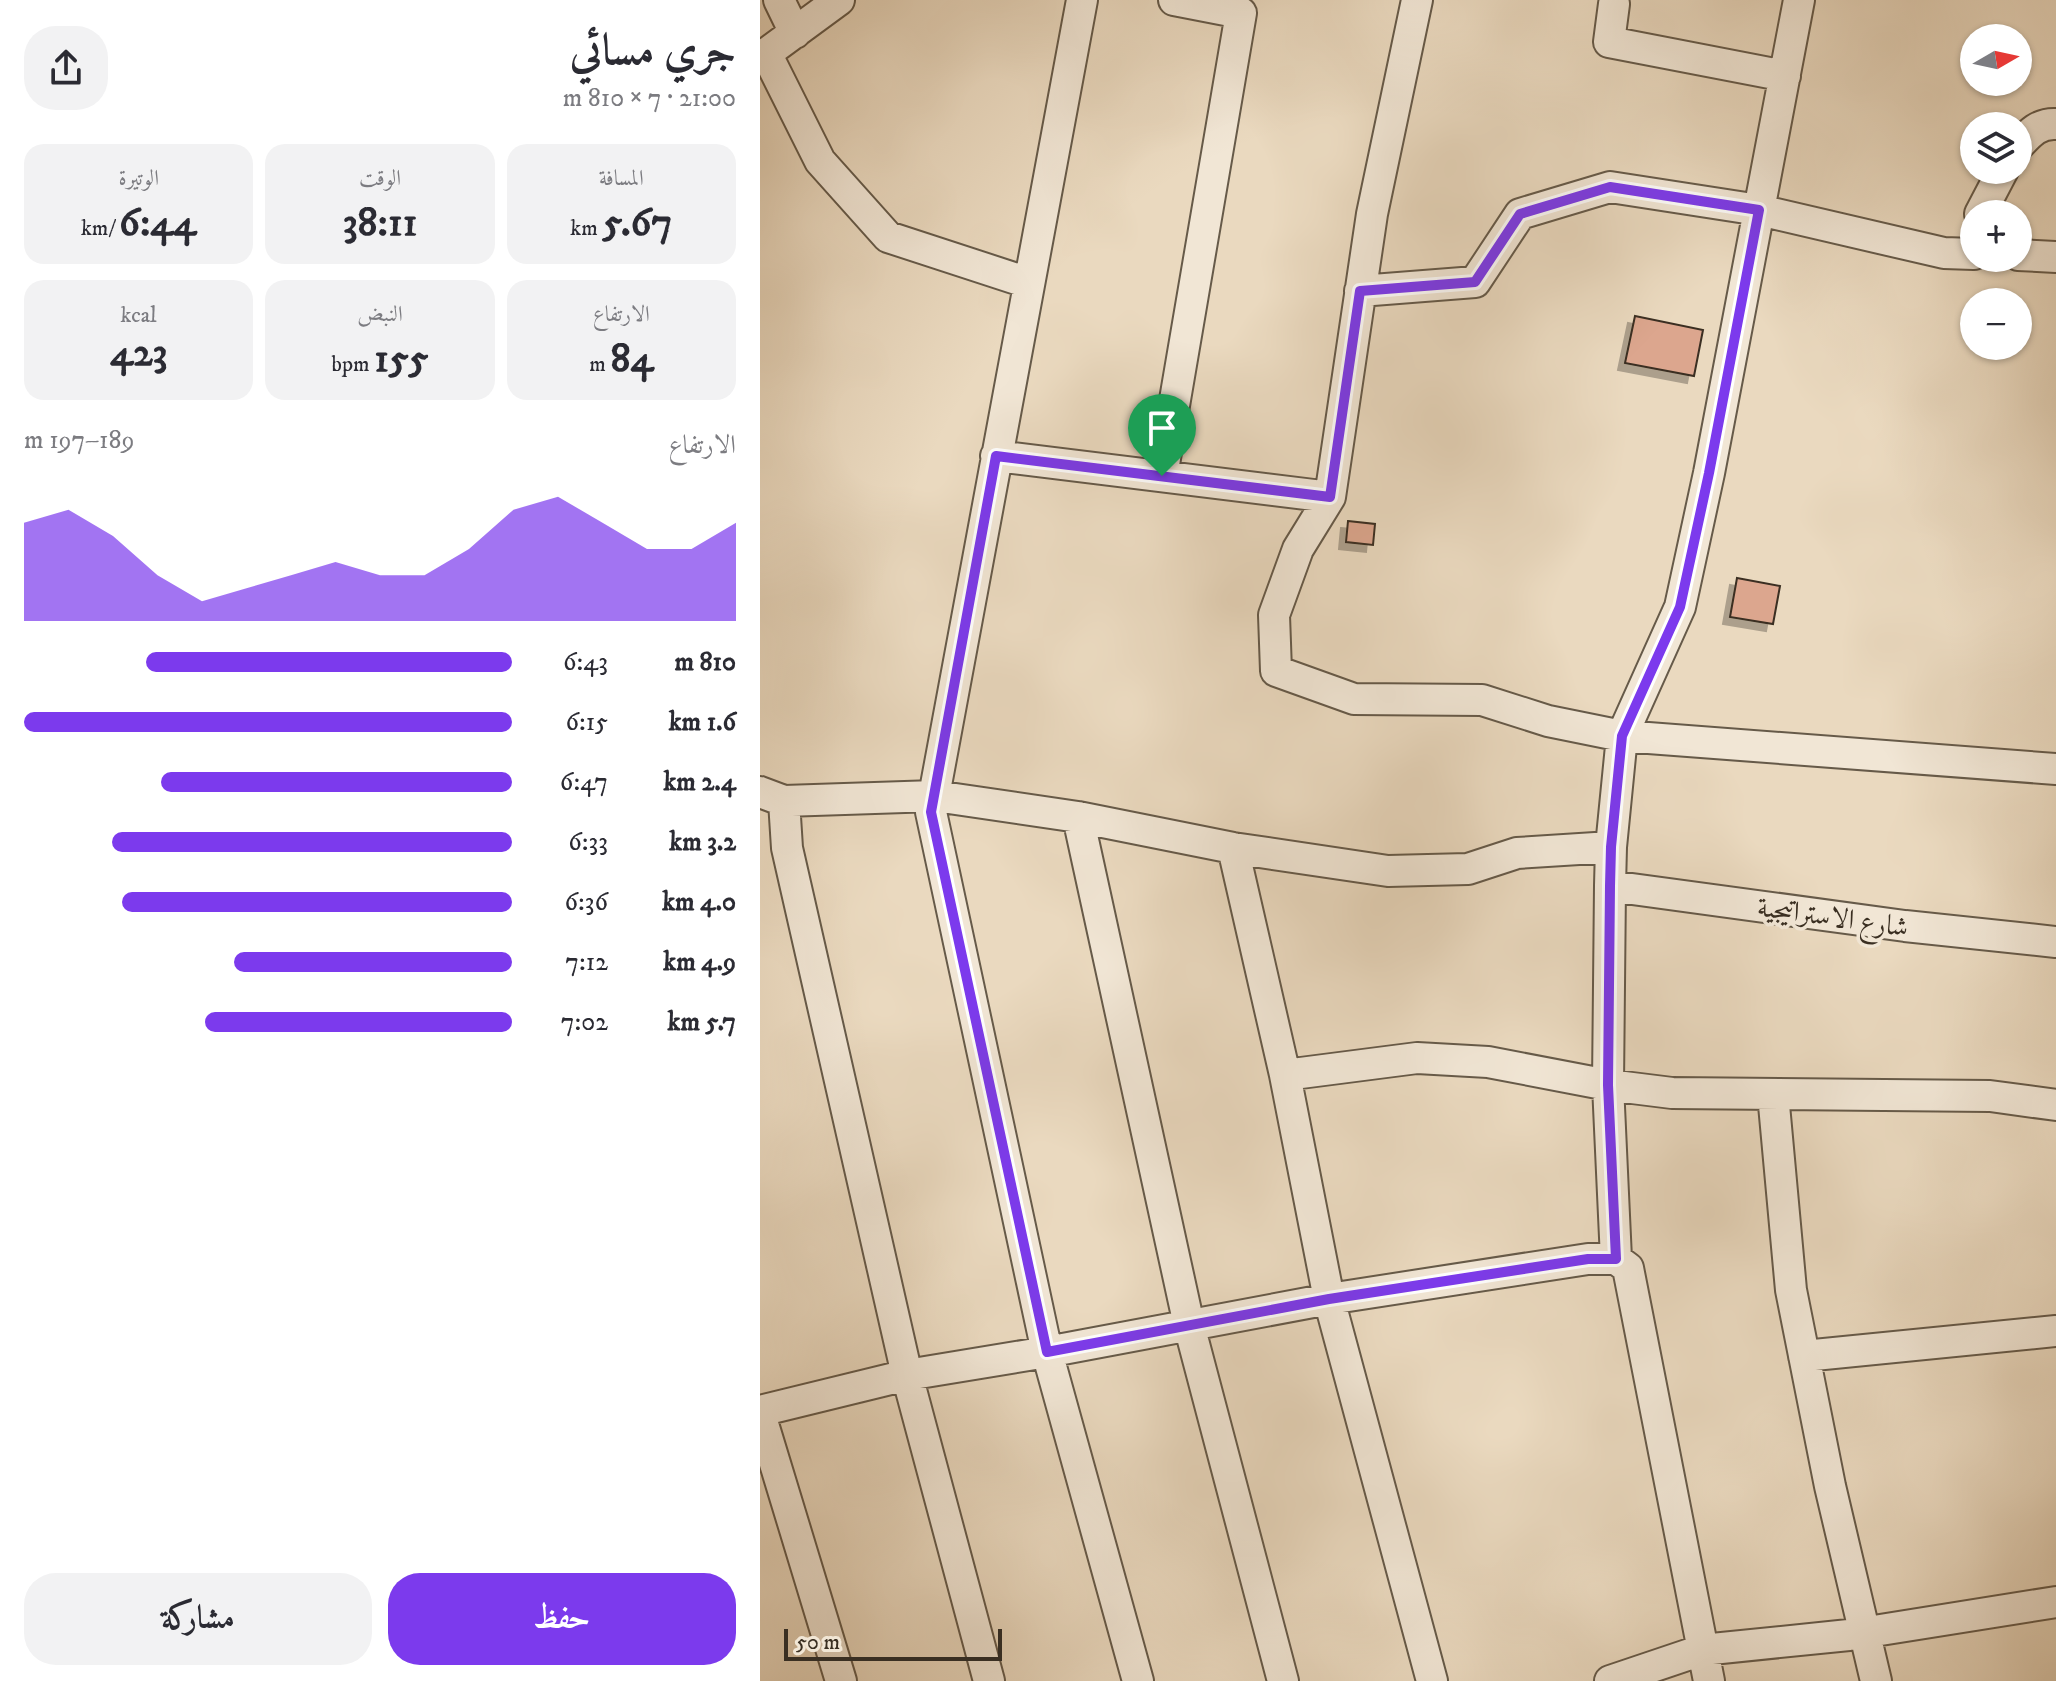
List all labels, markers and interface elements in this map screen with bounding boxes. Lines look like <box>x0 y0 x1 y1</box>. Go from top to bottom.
text: جري مسائي <box>570 24 736 79</box>
north arrow <box>1960 24 2032 96</box>
map controls <box>1960 24 2032 360</box>
button: share <box>24 26 108 110</box>
text: 21:00 · 7 × 810 m <box>563 82 736 115</box>
button: layers <box>1960 112 2032 184</box>
text: الوتيرة <box>118 165 159 192</box>
text: الوقت <box>359 165 401 192</box>
text: المسافة <box>599 165 644 192</box>
text: 6:44 <box>119 199 196 249</box>
text: 38:11 <box>343 199 417 249</box>
text: 5.67 <box>602 199 672 249</box>
button: + <box>1960 200 2032 272</box>
text: /km <box>81 215 119 242</box>
text: km <box>570 215 602 242</box>
button: − <box>1960 288 2032 360</box>
text: النبض <box>357 301 403 328</box>
text: الارتفاع <box>593 301 650 328</box>
text: kcal <box>121 302 157 329</box>
text: 423 <box>110 329 167 379</box>
text: 155 <box>374 335 428 385</box>
text: 84 <box>610 335 653 385</box>
text: bpm <box>332 351 374 378</box>
text: m <box>589 351 610 378</box>
pin <box>1128 394 1196 476</box>
icon: arrive <box>1140 406 1184 450</box>
text: 189–197 m <box>24 424 135 457</box>
text: الارتفاع <box>669 429 736 462</box>
text: 6:43 <box>563 646 608 679</box>
text: 810 m <box>674 646 736 679</box>
text: 6:15 <box>565 706 608 739</box>
text: 1.6 km <box>669 706 736 739</box>
text: 6:47 <box>560 766 608 799</box>
text: 2.4 km <box>663 766 736 799</box>
text: 6:33 <box>568 826 608 859</box>
text: 3.2 km <box>669 826 736 859</box>
text: 6:36 <box>564 886 608 919</box>
text: 4.0 km <box>662 886 736 919</box>
street label: شارع الاستراتيجية <box>1754 890 1911 950</box>
text: 7:12 <box>565 946 608 979</box>
text: 4.9 km <box>663 946 736 979</box>
text: 7:02 <box>561 1006 608 1039</box>
text: 5.7 km <box>668 1006 736 1039</box>
button: مشاركة <box>24 1573 372 1665</box>
button: حفظ <box>388 1573 736 1665</box>
scale bar <box>784 1625 1002 1661</box>
text: 50 m <box>796 1629 840 1656</box>

